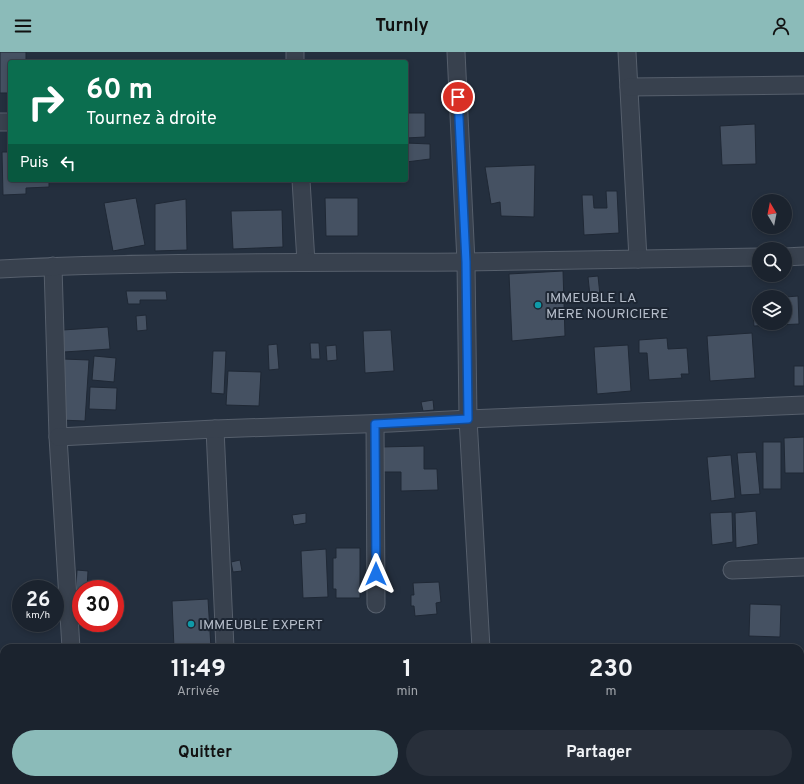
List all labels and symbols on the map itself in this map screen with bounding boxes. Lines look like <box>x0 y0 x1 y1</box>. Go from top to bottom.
pin <box>441 80 475 114</box>
north arrow <box>752 194 792 234</box>
place label: IMMEUBLE LA MERE NOURICIERE <box>546 290 668 323</box>
marker: IMMEUBLE LA MERE NOURICIERE <box>533 300 543 310</box>
position arrow <box>355 553 397 595</box>
speed limit sign: 30 <box>72 580 124 632</box>
place label: IMMEUBLE EXPERT <box>199 617 323 634</box>
marker: IMMEUBLE EXPERT <box>186 619 196 629</box>

